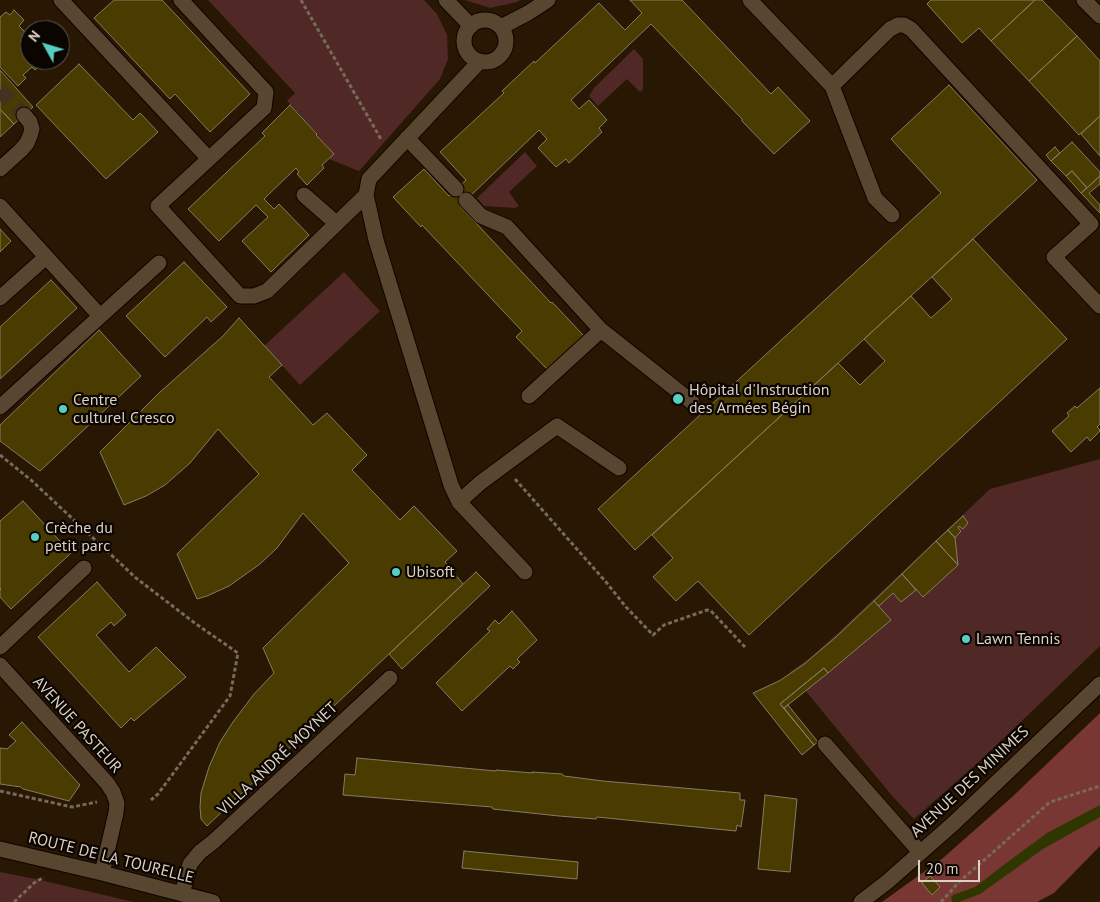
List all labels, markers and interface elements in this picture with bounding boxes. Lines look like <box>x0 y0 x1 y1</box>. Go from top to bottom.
north arrow <box>20 20 70 70</box>
text: N <box>24 27 44 45</box>
place label: Hôpital d'Instruction des Armées Bégin <box>689 380 830 418</box>
place label: Centre culturel Cresco <box>73 390 175 428</box>
marker: Hôpital d'Instruction des Armées Bégin <box>671 392 685 406</box>
marker: Centre culturel Cresco <box>57 403 69 415</box>
place label: Crèche du petit parc <box>45 518 113 556</box>
marker: Crèche du petit parc <box>29 531 41 543</box>
place label: Ubisoft <box>406 562 455 582</box>
marker: Ubisoft <box>390 566 402 578</box>
place label: Lawn Tennis <box>976 629 1060 649</box>
marker: Lawn Tennis <box>960 633 972 645</box>
street label: AVENUE PASTEUR <box>29 673 125 777</box>
street label: VILLA ANDRÉ MOYNET <box>214 698 342 820</box>
street label: AVENUE DES MINIMES <box>907 722 1033 842</box>
street label: ROUTE DE LA TOURELLE <box>26 828 196 888</box>
scale bar <box>920 850 982 882</box>
text: 20 m <box>926 859 959 878</box>

